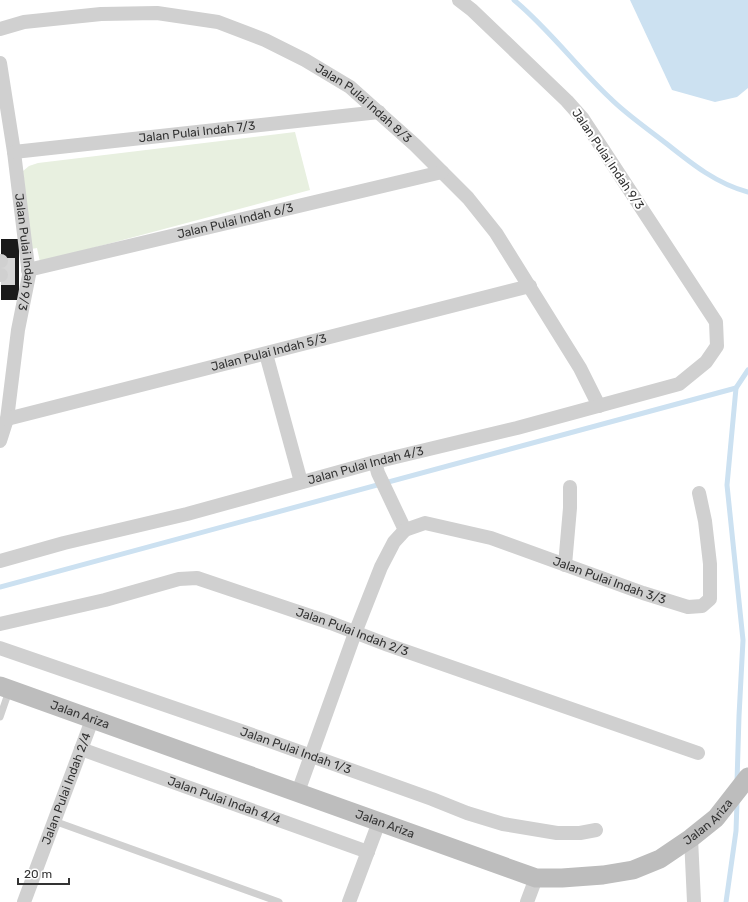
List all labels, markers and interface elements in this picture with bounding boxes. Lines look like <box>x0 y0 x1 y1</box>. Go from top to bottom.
street label: Jalan Pulai Indah 8/3 <box>313 61 414 146</box>
street label: Jalan Pulai Indah 9/3 <box>569 106 647 212</box>
street label: Jalan Pulai Indah 7/3 <box>138 119 256 145</box>
street label: Jalan Pulai Indah 9/3 <box>12 193 36 312</box>
street label: Jalan Pulai Indah 6/3 <box>176 200 295 241</box>
street label: Jalan Pulai Indah 5/3 <box>209 331 328 374</box>
street label: Jalan Pulai Indah 4/3 <box>306 444 425 487</box>
street label: Jalan Pulai Indah 3/3 <box>551 554 668 607</box>
street label: Jalan Pulai Indah 2/3 <box>294 605 410 659</box>
street label: Jalan Ariza <box>49 698 112 732</box>
street label: Jalan Pulai Indah 1/3 <box>238 724 353 777</box>
street label: Jalan Pulai Indah 2/4 <box>39 730 94 847</box>
street label: Jalan Pulai Indah 4/4 <box>166 774 283 827</box>
street label: Jalan Ariza <box>681 796 735 848</box>
street label: Jalan Ariza <box>354 807 417 841</box>
scale bar <box>18 860 69 886</box>
text: 20 m <box>24 867 52 881</box>

